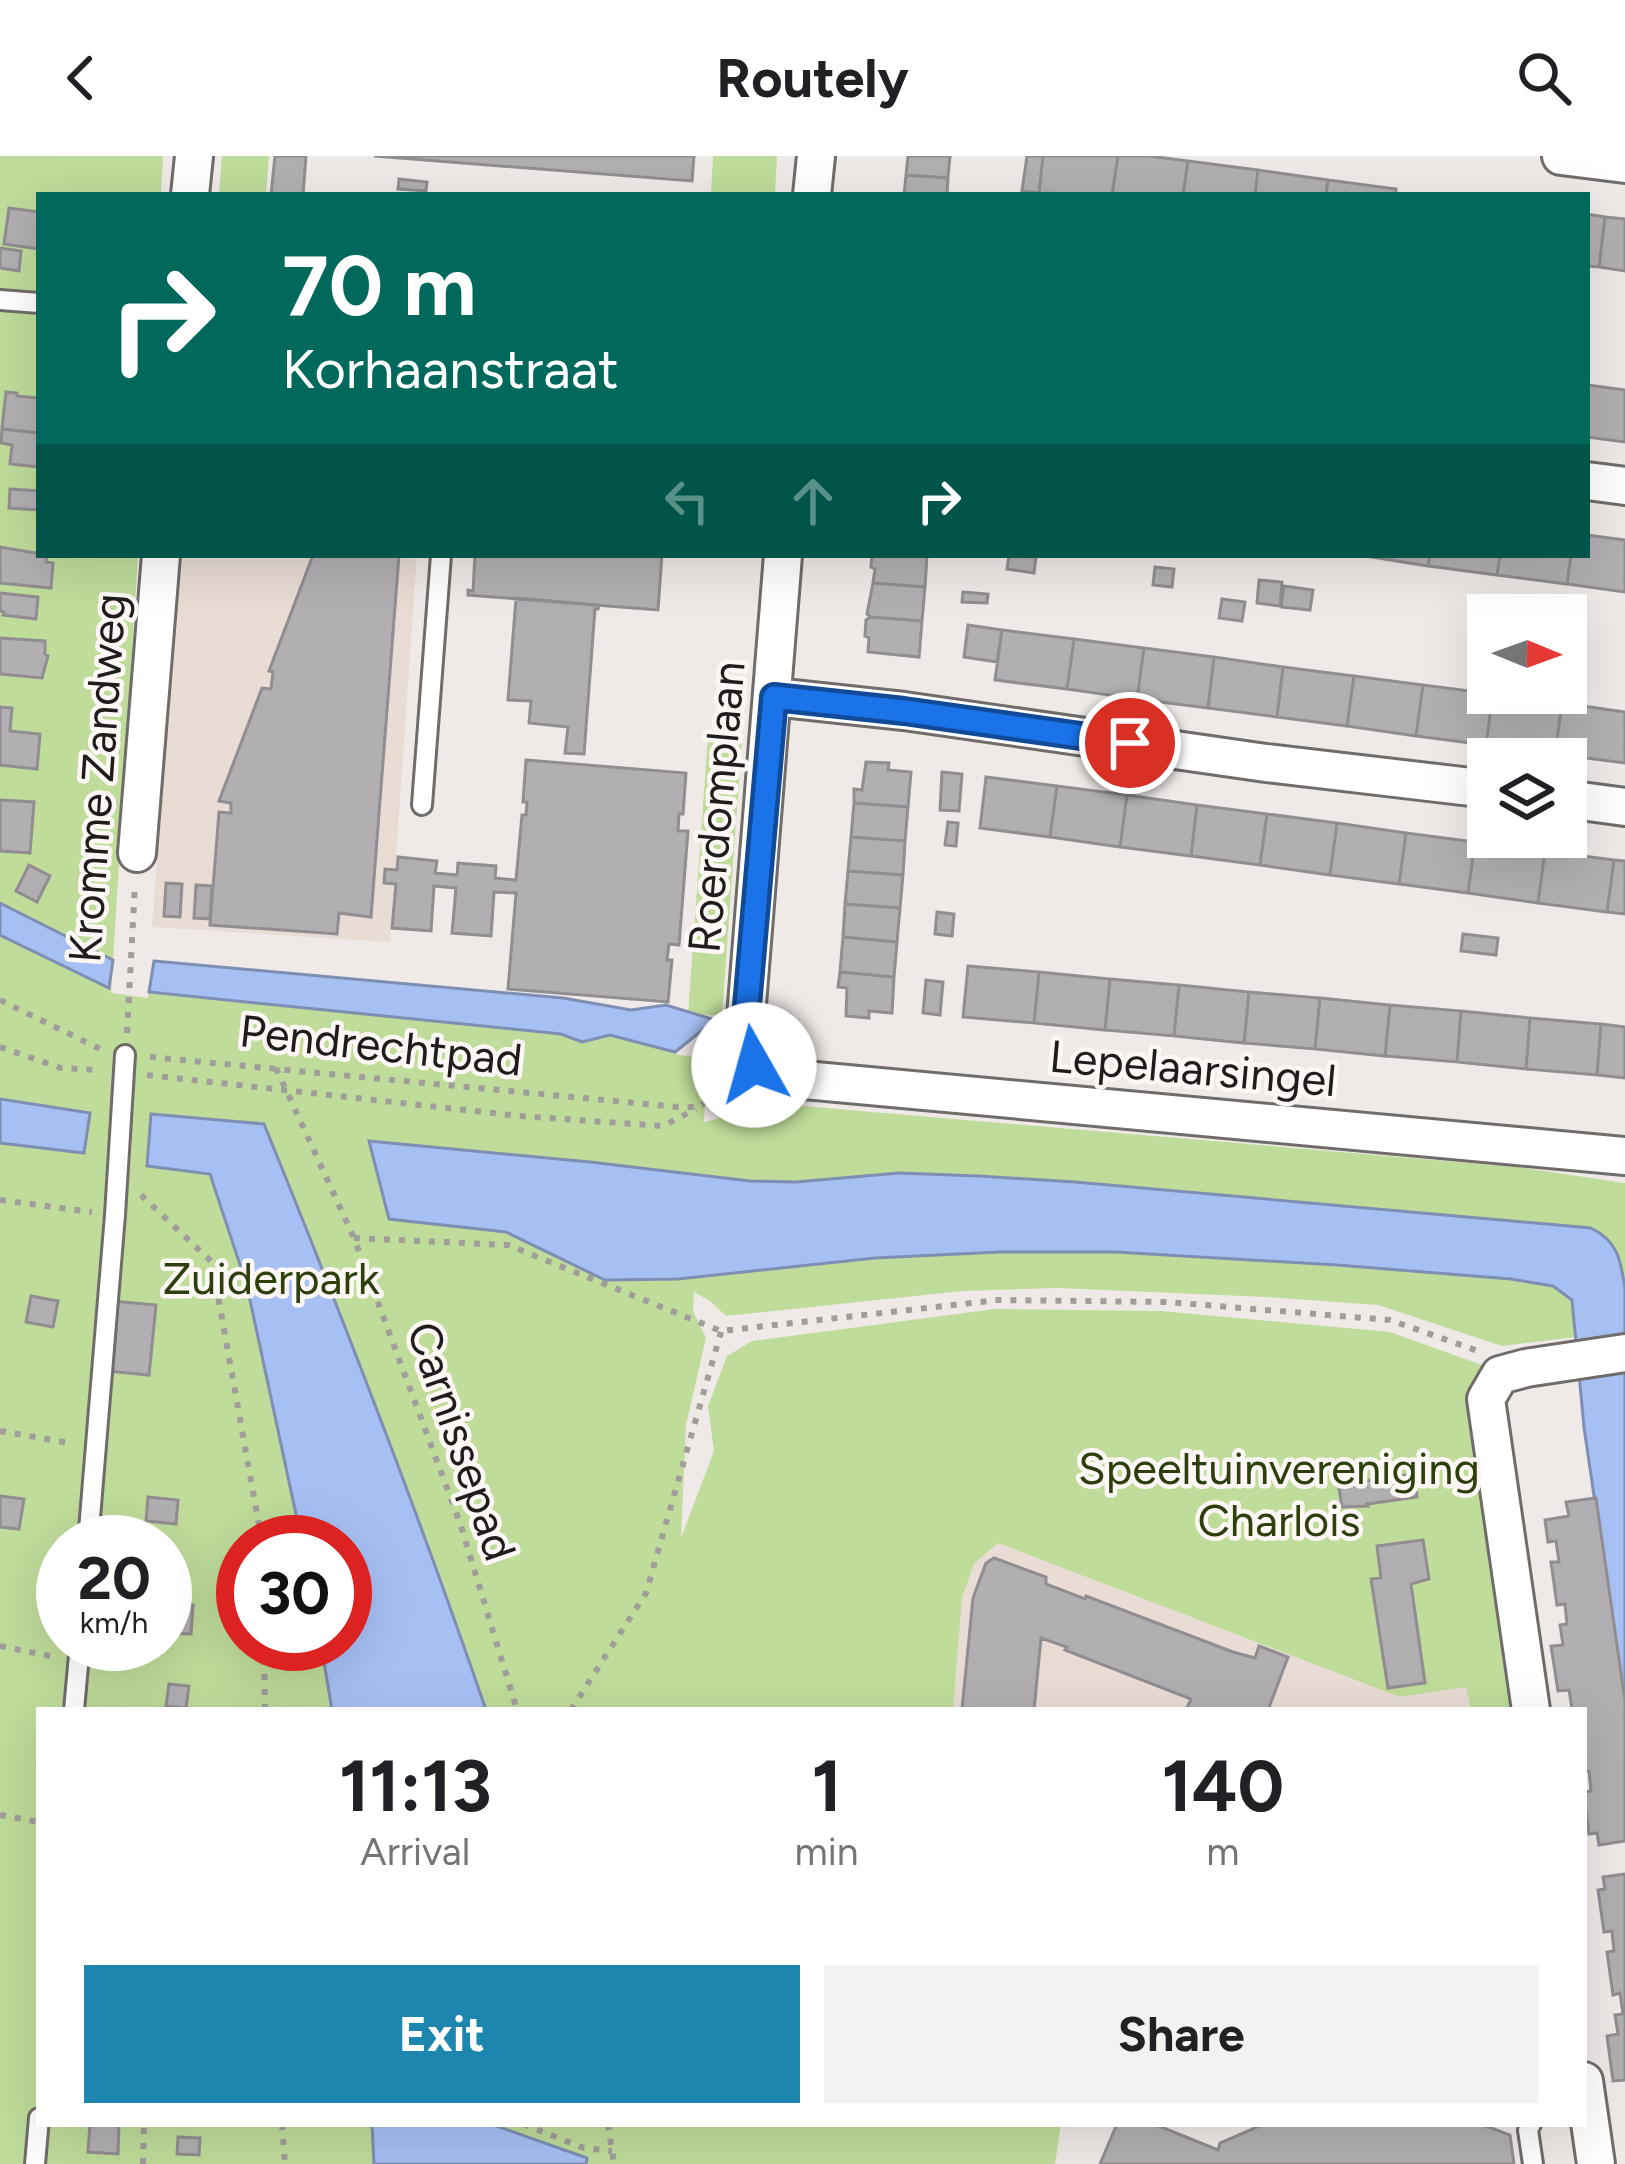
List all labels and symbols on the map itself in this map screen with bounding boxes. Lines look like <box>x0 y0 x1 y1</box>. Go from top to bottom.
street label: Kromme Zandweg <box>57 592 137 964</box>
north arrow <box>1467 594 1587 714</box>
street label: Roerdomplaan <box>676 659 756 955</box>
pin <box>1079 692 1181 794</box>
position arrow <box>691 1002 817 1128</box>
street label: Pendrechtpad <box>237 1003 525 1087</box>
street label: Lepelaarsingel <box>1047 1029 1339 1107</box>
park label: Zuiderpark <box>162 1251 380 1305</box>
street label: Carnissepad <box>396 1315 528 1567</box>
park label: Speeltuinvereniging Charlois <box>1078 1441 1480 1547</box>
speed limit sign: 30 <box>216 1515 372 1671</box>

